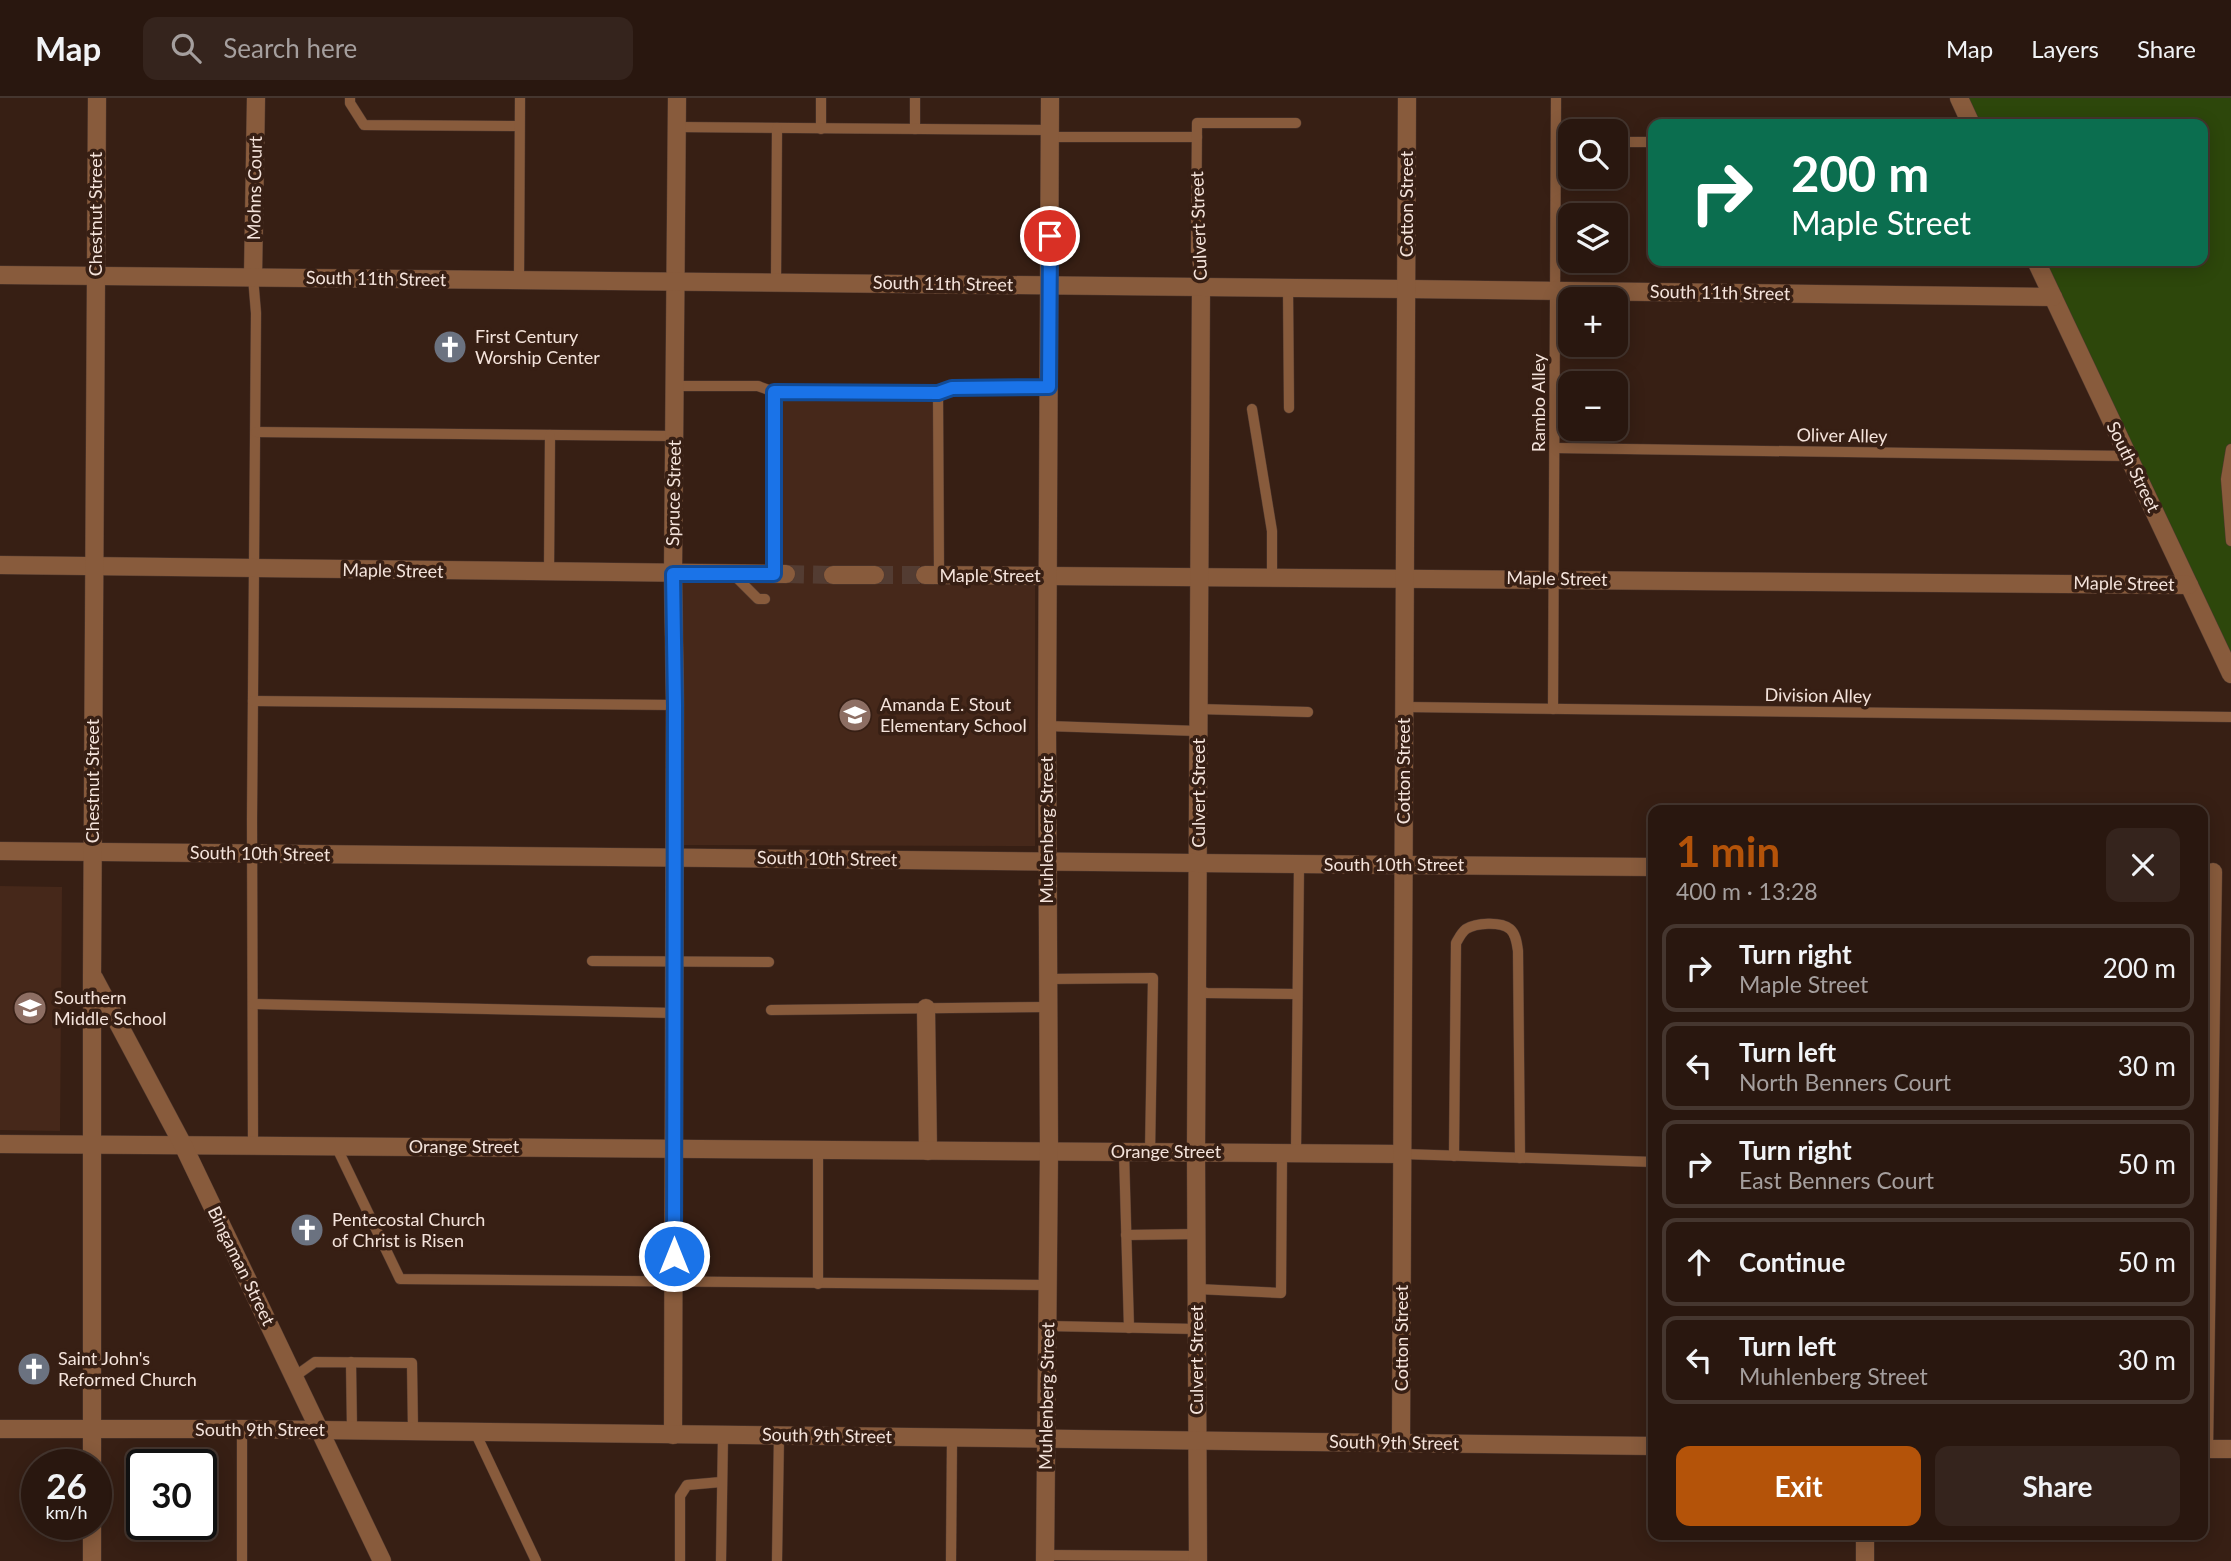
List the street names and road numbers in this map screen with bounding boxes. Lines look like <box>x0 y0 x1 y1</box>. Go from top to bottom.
street label: Mohns Court <box>242 135 266 240</box>
street label: Cotton Street <box>1395 150 1417 257</box>
street label: Chestnut Street <box>84 151 106 276</box>
street label: Culvert Street <box>1185 170 1211 281</box>
street label: South 11th Street <box>306 266 447 290</box>
street label: South 11th Street <box>873 271 1014 295</box>
street label: South 11th Street <box>1650 280 1791 304</box>
street label: Rambo Alley <box>1527 353 1549 452</box>
street label: South Street <box>2102 417 2166 516</box>
street label: Oliver Alley <box>1796 423 1888 447</box>
street label: Spruce Street <box>661 439 685 546</box>
street label: Maple Street <box>342 558 444 582</box>
street label: Maple Street <box>939 564 1041 586</box>
street label: Maple Street <box>1506 566 1608 590</box>
street label: Maple Street <box>2073 571 2175 595</box>
street label: Division Alley <box>1764 683 1872 707</box>
street label: Cotton Street <box>1392 717 1414 824</box>
street label: Chestnut Street <box>81 718 103 843</box>
street label: Culvert Street <box>1187 738 1209 848</box>
street label: Muhlenberg Street <box>1035 756 1057 904</box>
street label: South 10th Street <box>190 841 331 865</box>
street label: South 10th Street <box>757 846 898 870</box>
street label: South 10th Street <box>1324 853 1465 875</box>
street label: Orange Street <box>409 1135 520 1157</box>
street label: Orange Street <box>1111 1140 1222 1162</box>
street label: Bingaman Street <box>204 1202 280 1329</box>
street label: Cotton Street <box>1390 1284 1412 1391</box>
street label: Culvert Street <box>1185 1305 1207 1415</box>
street label: Muhlenberg Street <box>1034 1321 1058 1470</box>
street label: South 9th Street <box>195 1418 326 1440</box>
street label: South 9th Street <box>762 1423 893 1447</box>
street label: South 9th Street <box>1329 1430 1460 1454</box>

